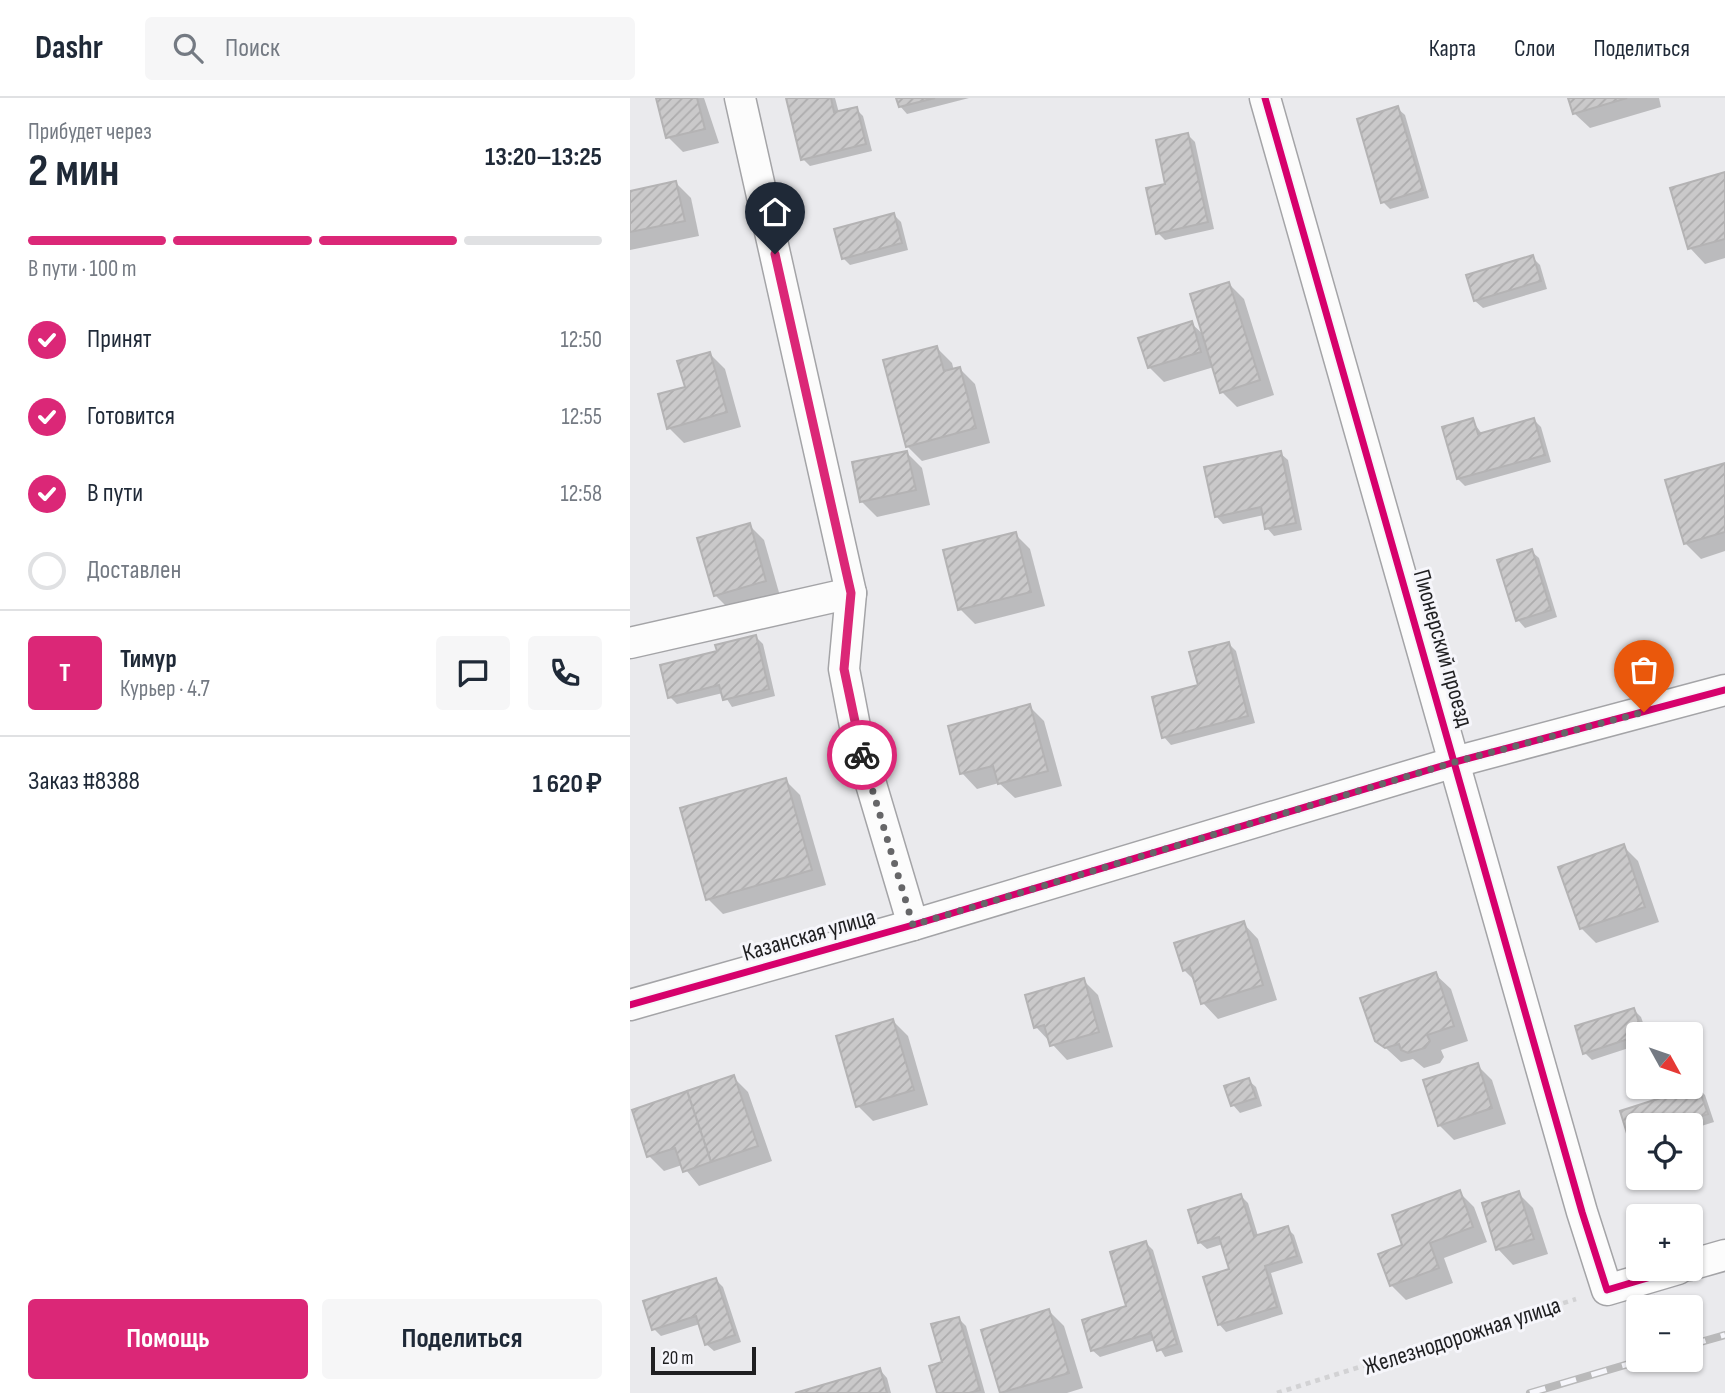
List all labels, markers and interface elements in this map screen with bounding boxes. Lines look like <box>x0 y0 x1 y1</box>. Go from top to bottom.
search box <box>145 17 635 80</box>
text: Dashr <box>35 28 103 68</box>
icon: search <box>169 29 207 67</box>
text: Поиск <box>225 33 280 64</box>
text: Карта <box>1429 34 1476 63</box>
text: Слои <box>1514 34 1555 63</box>
text: Поделиться <box>1593 34 1690 63</box>
text: Прибудет через <box>28 118 152 146</box>
text: 13:20–13:25 <box>485 142 602 173</box>
text: 2 мин <box>28 144 119 199</box>
pin <box>745 182 805 254</box>
icon: home <box>756 193 794 231</box>
text: В пути · 100 m <box>28 255 137 283</box>
icon: check <box>28 321 66 359</box>
text: Принят <box>87 324 152 355</box>
text: 12:50 <box>560 326 602 354</box>
icon: check <box>28 398 66 436</box>
text: Готовится <box>87 401 175 432</box>
text: 12:55 <box>561 403 602 431</box>
icon: check <box>28 475 66 513</box>
text: В пути <box>87 478 143 509</box>
text: 12:58 <box>561 480 602 508</box>
text: Доставлен <box>87 555 181 586</box>
street label: Пионерский проезд <box>1407 566 1479 730</box>
button: chat <box>436 636 510 710</box>
button: phone <box>528 636 602 710</box>
pin <box>1614 640 1674 712</box>
text: Тимур <box>120 644 177 675</box>
icon: bag <box>1625 651 1663 689</box>
text: Т <box>59 658 71 689</box>
text: Курьер · 4.7 <box>120 675 210 703</box>
courier <box>827 720 897 790</box>
icon: bike <box>843 736 881 774</box>
text: Заказ #8388 <box>28 766 140 797</box>
text: 1 620 ₽ <box>532 769 602 800</box>
street label: Казанская улица <box>739 902 879 968</box>
north arrow <box>1626 1022 1703 1099</box>
map controls <box>1626 1022 1703 1372</box>
button: locate <box>1626 1113 1703 1190</box>
button: + <box>1626 1204 1703 1281</box>
street label: Железнодорожная улица <box>1360 1290 1564 1382</box>
button: − <box>1626 1295 1703 1372</box>
button: Помощь <box>28 1299 308 1379</box>
button: Поделиться <box>322 1299 602 1379</box>
scale bar <box>651 1344 756 1376</box>
text: 20 m <box>662 1347 694 1370</box>

